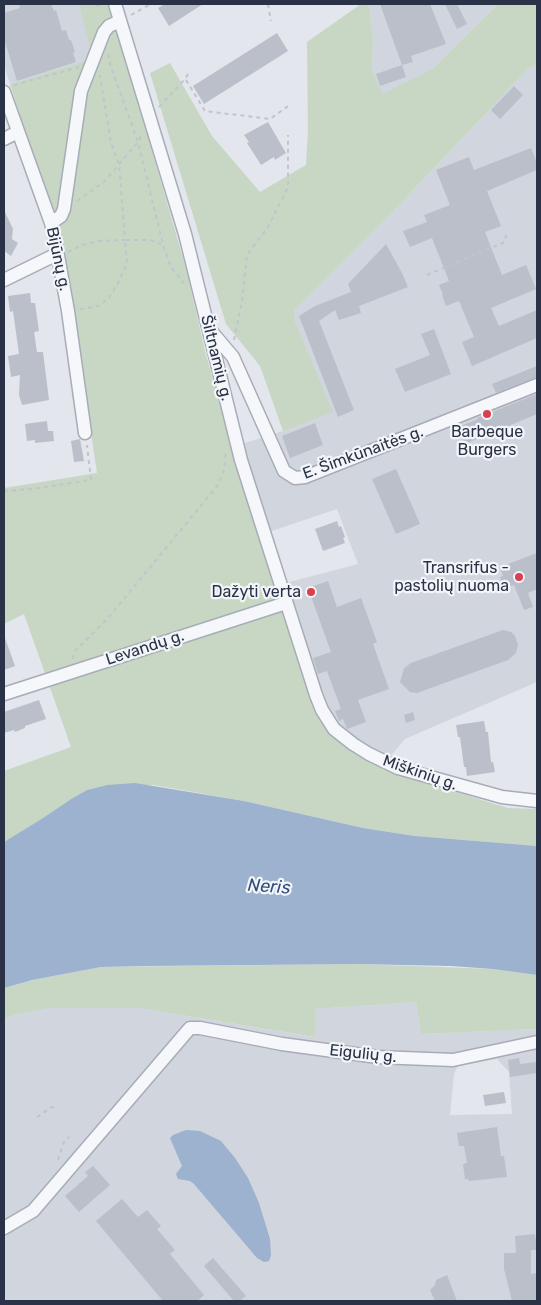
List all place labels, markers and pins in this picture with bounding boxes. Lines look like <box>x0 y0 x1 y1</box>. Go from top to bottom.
marker: Barbeque Burgers <box>481 408 493 420</box>
place label: Barbeque Burgers <box>451 422 523 460</box>
place label: Transrifus - pastolių nuoma <box>394 558 509 596</box>
marker: Transrifus - pastolių nuoma <box>513 571 525 583</box>
place label: Dažyti verta <box>211 582 301 602</box>
marker: Dažyti verta <box>305 586 317 598</box>

